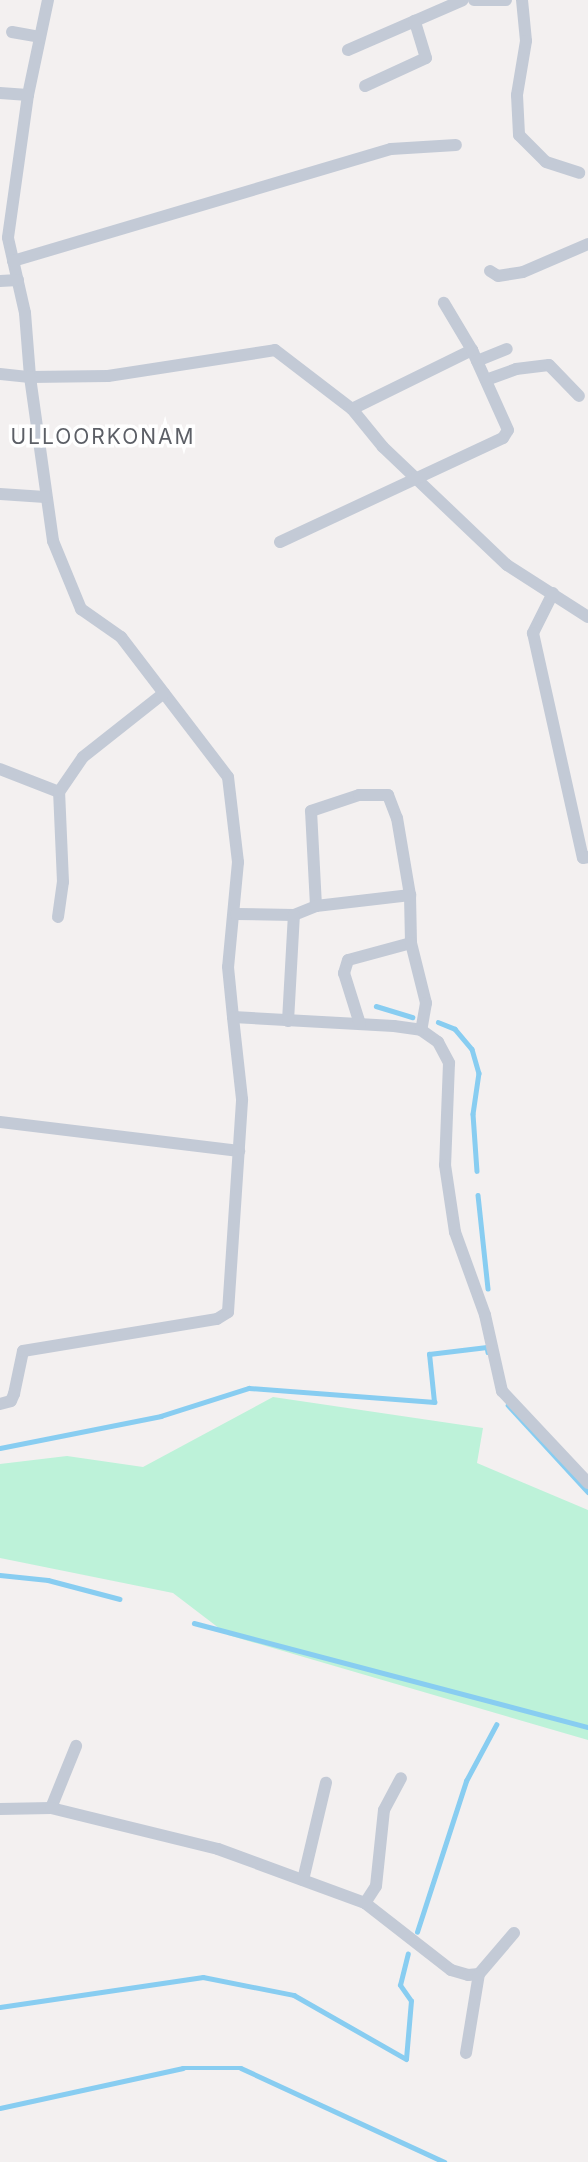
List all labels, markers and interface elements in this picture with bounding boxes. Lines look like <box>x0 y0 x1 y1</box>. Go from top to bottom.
district label: ULLOORKONAM <box>12 424 194 450</box>

